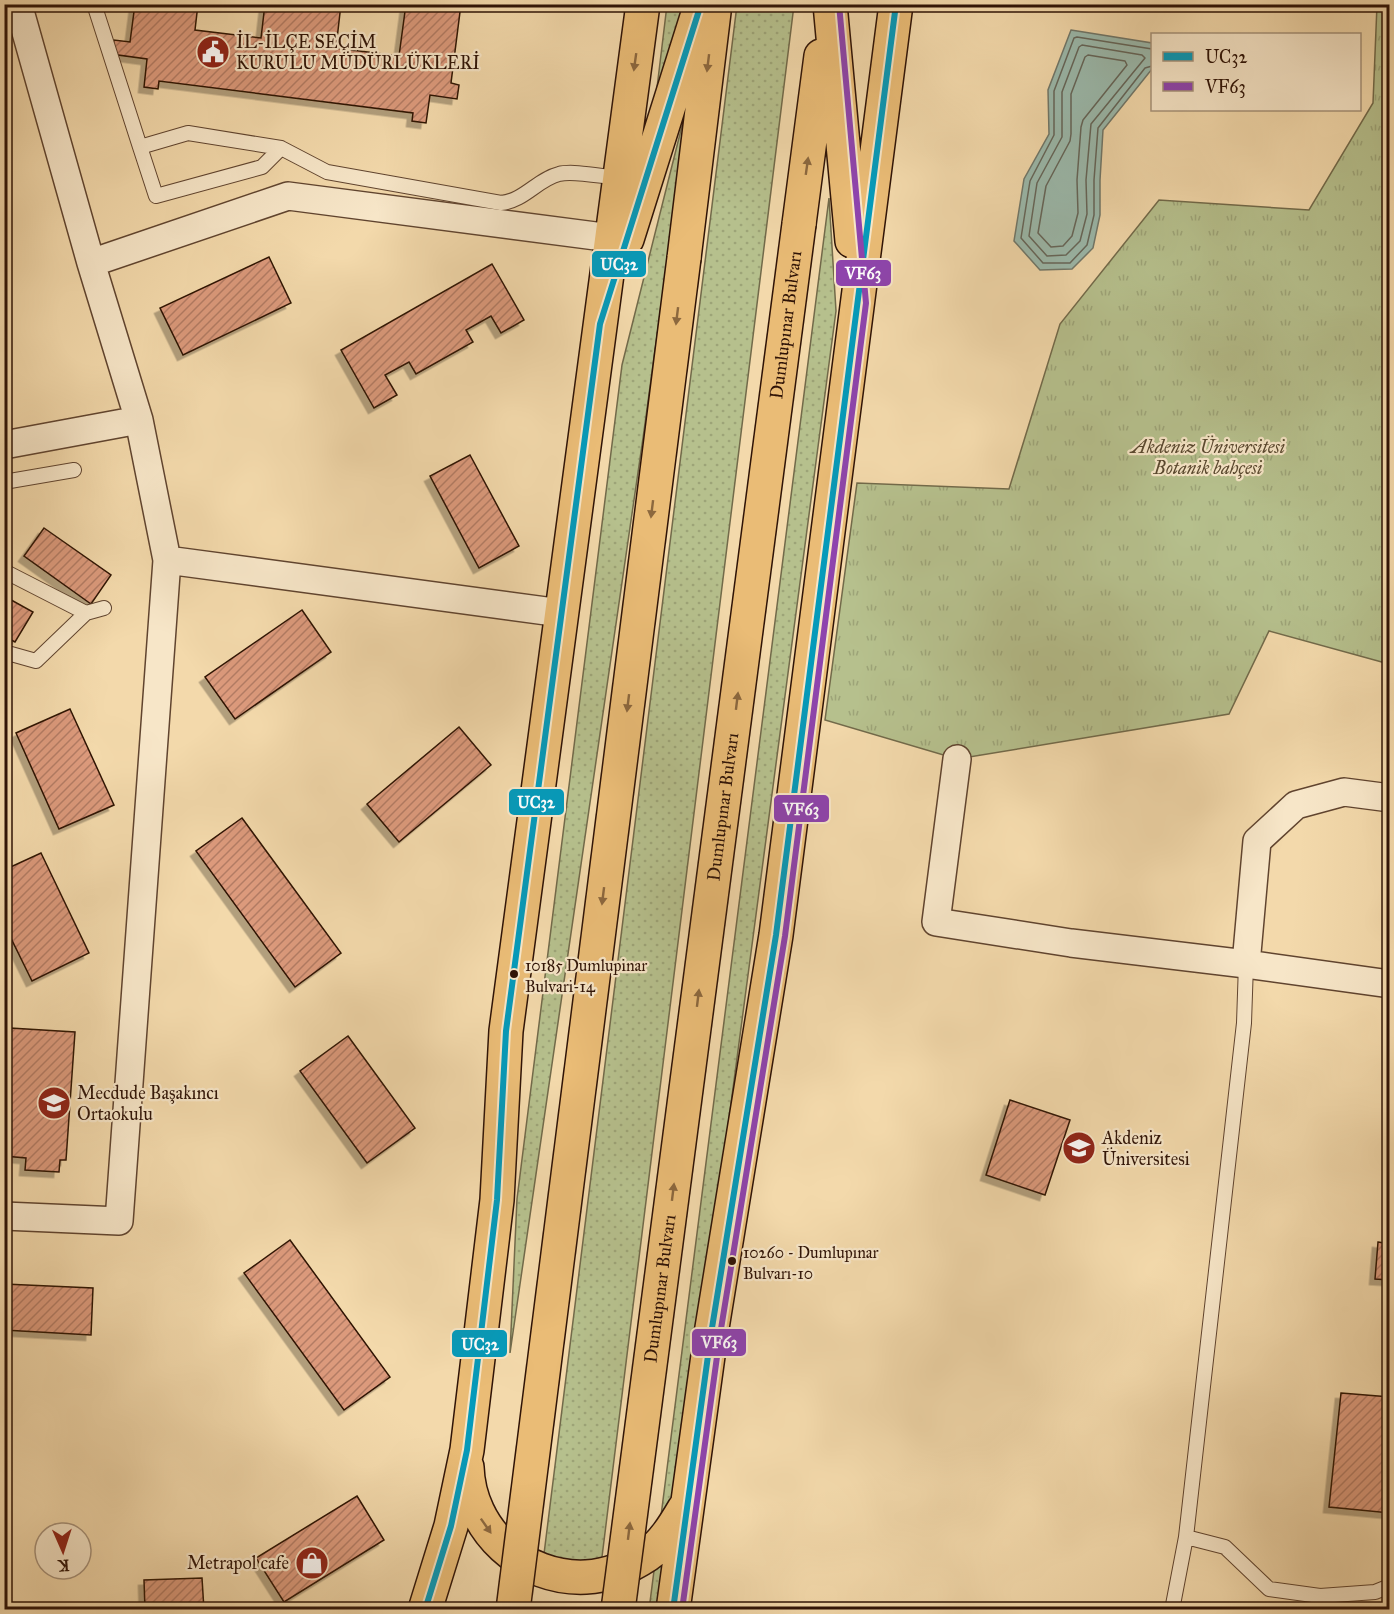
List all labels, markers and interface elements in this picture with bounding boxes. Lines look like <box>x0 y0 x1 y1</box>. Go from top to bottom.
place label: İL-İLÇE SEÇİM KURULU MÜDÜRLÜKLERİ <box>236 30 480 74</box>
legend <box>1151 33 1361 111</box>
public building icon: İL-İLÇE SEÇİM KURULU MÜDÜRLÜKLERİ <box>195 34 231 70</box>
text: UC32 <box>1205 46 1248 68</box>
one-way arrow <box>630 53 639 72</box>
one-way arrow <box>703 53 713 72</box>
text: VF63 <box>1204 76 1246 98</box>
one-way arrow <box>802 156 812 175</box>
street label: Dumlupınar Bulvarı <box>765 249 806 400</box>
line badge: UC32 <box>591 250 647 278</box>
text: UC32 <box>600 255 639 275</box>
line badge: VF63 <box>835 259 892 287</box>
text: VF63 <box>844 264 881 284</box>
one-way arrow <box>672 306 682 325</box>
park label: Akdeniz Üniversitesi Botanik bahçesi <box>1129 435 1285 479</box>
one-way arrow <box>648 500 657 519</box>
one-way arrow <box>732 691 742 710</box>
one-way arrow <box>623 693 632 712</box>
street label: Dumlupınar Bulvarı <box>702 731 743 882</box>
line badge: UC32 <box>508 788 565 816</box>
text: UC32 <box>517 793 556 813</box>
line badge: VF63 <box>773 794 830 823</box>
text: VF63 <box>782 800 819 820</box>
one-way arrow <box>598 887 608 906</box>
place label: 10185 Dumlupinar Bulvari-14 <box>525 956 647 996</box>
marker: 10185 Dumlupinar Bulvari-14 <box>508 968 520 980</box>
one-way arrow <box>693 989 703 1008</box>
place label: Mecdude Başakıncı Ortaokulu <box>77 1082 219 1125</box>
school or university icon: Mecdude Başakıncı Ortaokulu <box>36 1085 72 1121</box>
place label: Akdeniz Üniversitesi <box>1101 1127 1190 1170</box>
school or university icon: Akdeniz Üniversitesi <box>1061 1130 1097 1166</box>
one-way arrow <box>668 1182 678 1201</box>
street label: Dumlupınar Bulvarı <box>639 1213 681 1364</box>
place label: 10260 - Dumlupınar Bulvarı-10 <box>743 1243 879 1283</box>
marker: 10260 - Dumlupınar Bulvarı-10 <box>726 1255 738 1267</box>
line badge: VF63 <box>691 1328 747 1357</box>
line badge: UC32 <box>451 1329 508 1358</box>
text: VF63 <box>700 1333 737 1353</box>
text: UC32 <box>461 1335 500 1355</box>
one-way arrow <box>480 1517 492 1533</box>
north arrow <box>33 1521 93 1581</box>
one-way arrow <box>624 1521 633 1540</box>
shop icon: Metrapol cafe <box>294 1545 330 1581</box>
place label: Metrapol cafe <box>187 1552 289 1574</box>
text: K <box>57 1556 70 1575</box>

